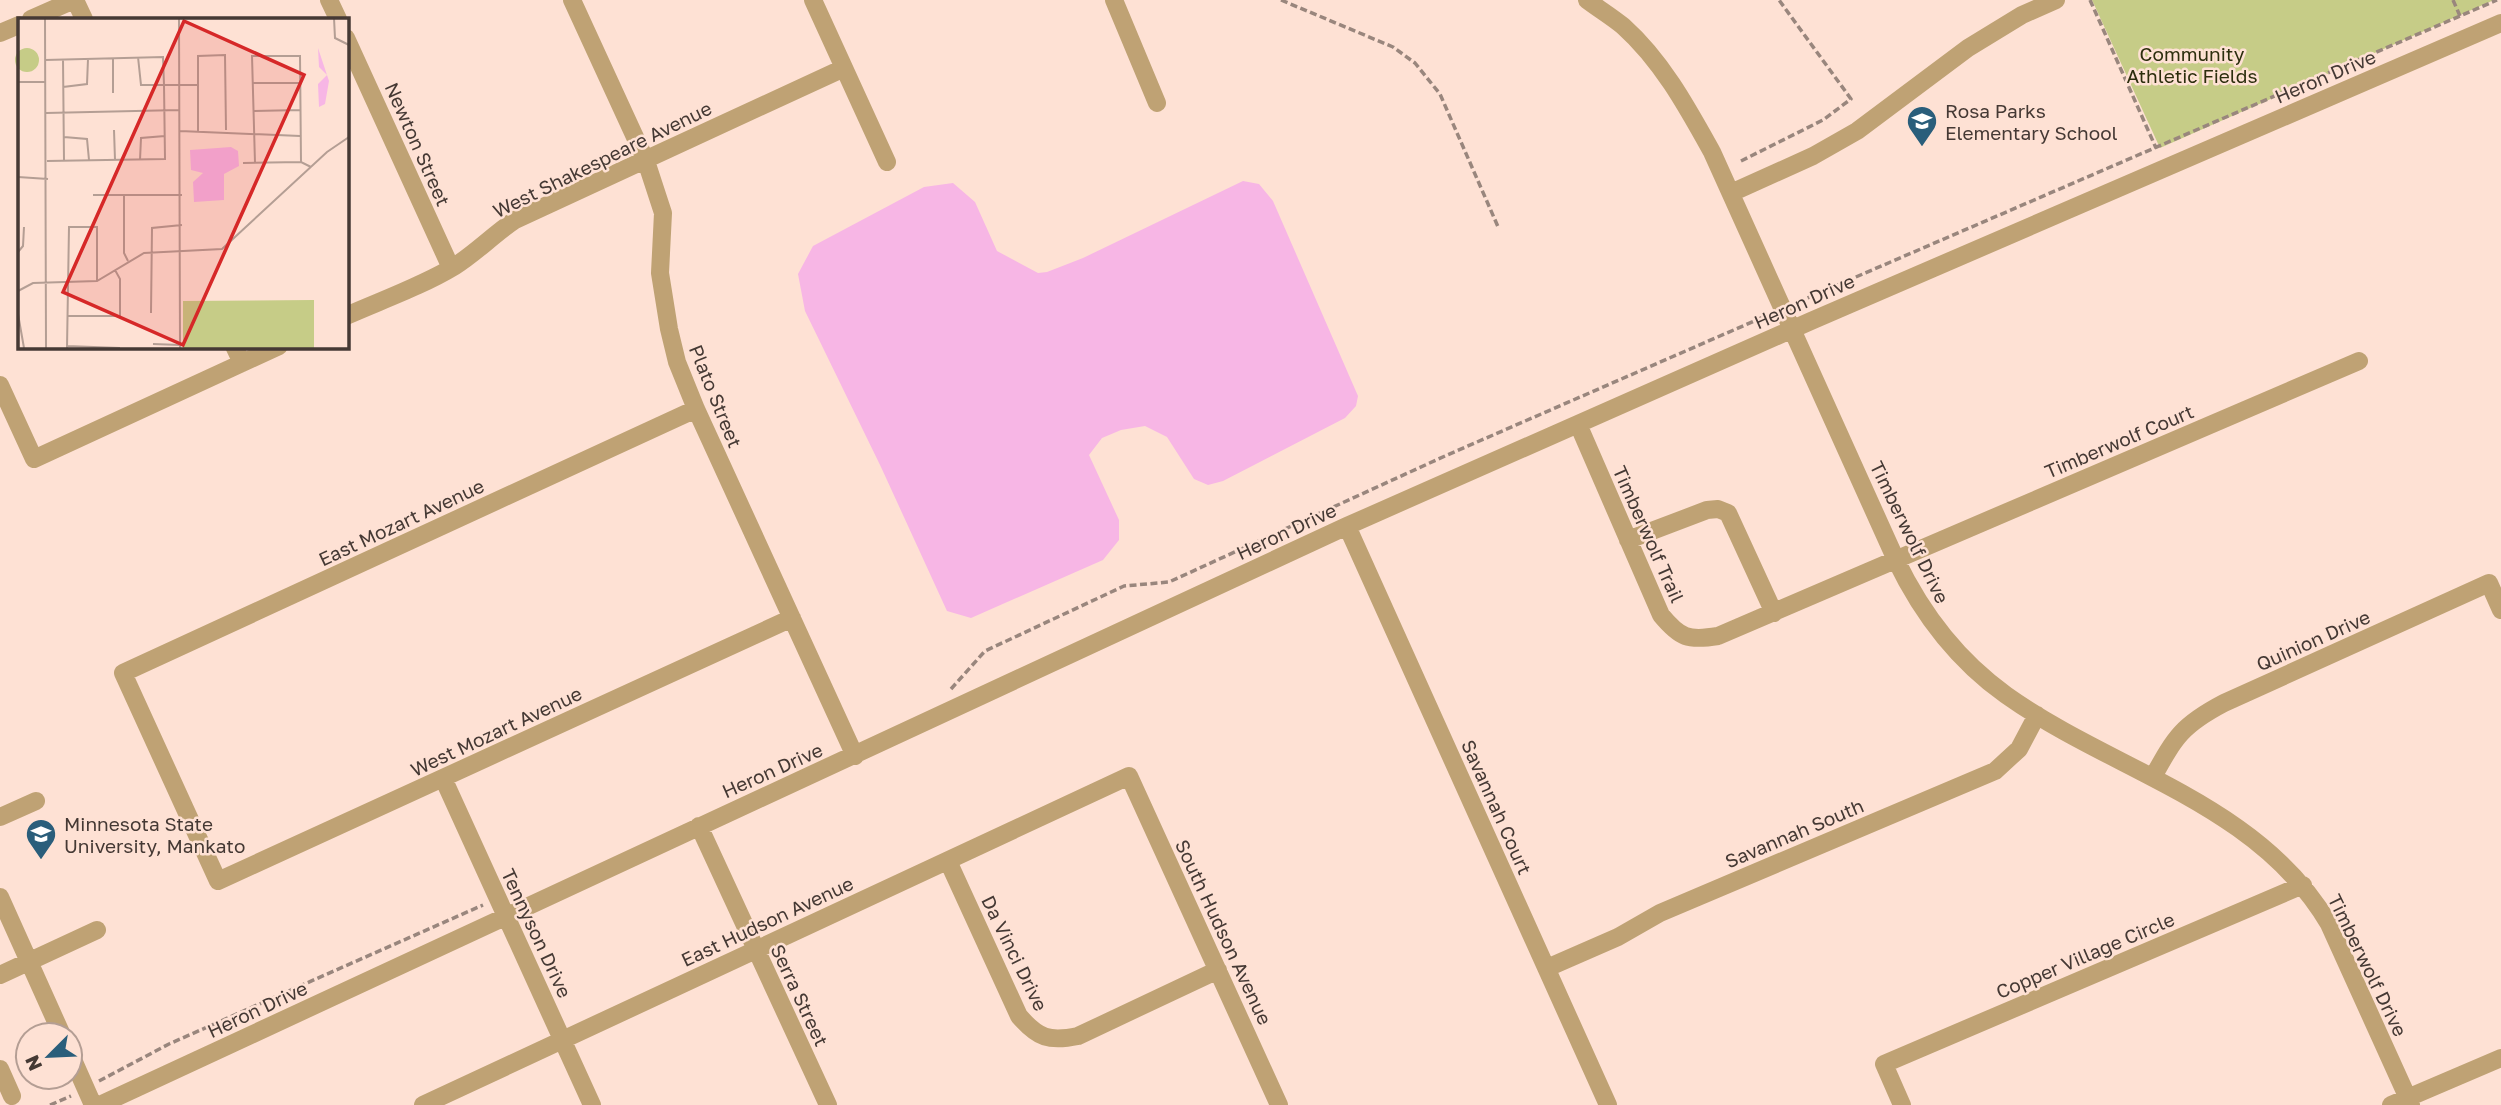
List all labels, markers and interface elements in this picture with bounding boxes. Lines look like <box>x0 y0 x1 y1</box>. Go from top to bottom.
inset map <box>18 18 348 348</box>
park label: Community Athletic Fields <box>2126 42 2258 87</box>
street label: Heron Drive <box>2271 44 2379 108</box>
street label: Newton Street <box>381 79 455 209</box>
street label: West Shakespeare Avenue <box>489 96 715 222</box>
place label: Rosa Parks Elementary School <box>1945 99 2118 144</box>
school or university icon: Rosa Parks Elementary School <box>1905 104 1939 148</box>
street label: Heron Drive <box>1750 269 1858 333</box>
street label: Plato Street <box>685 341 747 451</box>
street label: Timberwolf Court <box>2041 399 2197 483</box>
street label: Timberwolf Drive <box>1866 457 1954 607</box>
street label: Timberwolf Trail <box>1609 462 1689 606</box>
street label: East Mozart Avenue <box>315 474 487 570</box>
street label: Heron Drive <box>1232 498 1340 564</box>
street label: Quinion Drive <box>2252 605 2374 675</box>
street label: West Mozart Avenue <box>407 681 585 781</box>
street label: Savannah Court <box>1457 736 1537 878</box>
street label: Heron Drive <box>718 738 826 802</box>
street label: Savannah South <box>1721 793 1867 873</box>
place label: Minnesota State University, Mankato <box>64 812 245 857</box>
school or university icon: Minnesota State University, Mankato <box>24 817 58 861</box>
street label: South Hudson Avenue <box>1171 836 1277 1028</box>
street label: Tennyson Drive <box>497 865 577 1001</box>
street label: East Hudson Avenue <box>677 871 857 971</box>
street label: Timberwolf Drive <box>2324 890 2412 1040</box>
street label: Da Vinci Drive <box>977 892 1053 1014</box>
street label: Copper Village Circle <box>1992 907 2178 1003</box>
street label: Serra Street <box>766 940 834 1050</box>
street label: Heron Drive <box>203 976 311 1042</box>
north arrow <box>14 1021 84 1091</box>
text: N <box>20 1052 46 1074</box>

